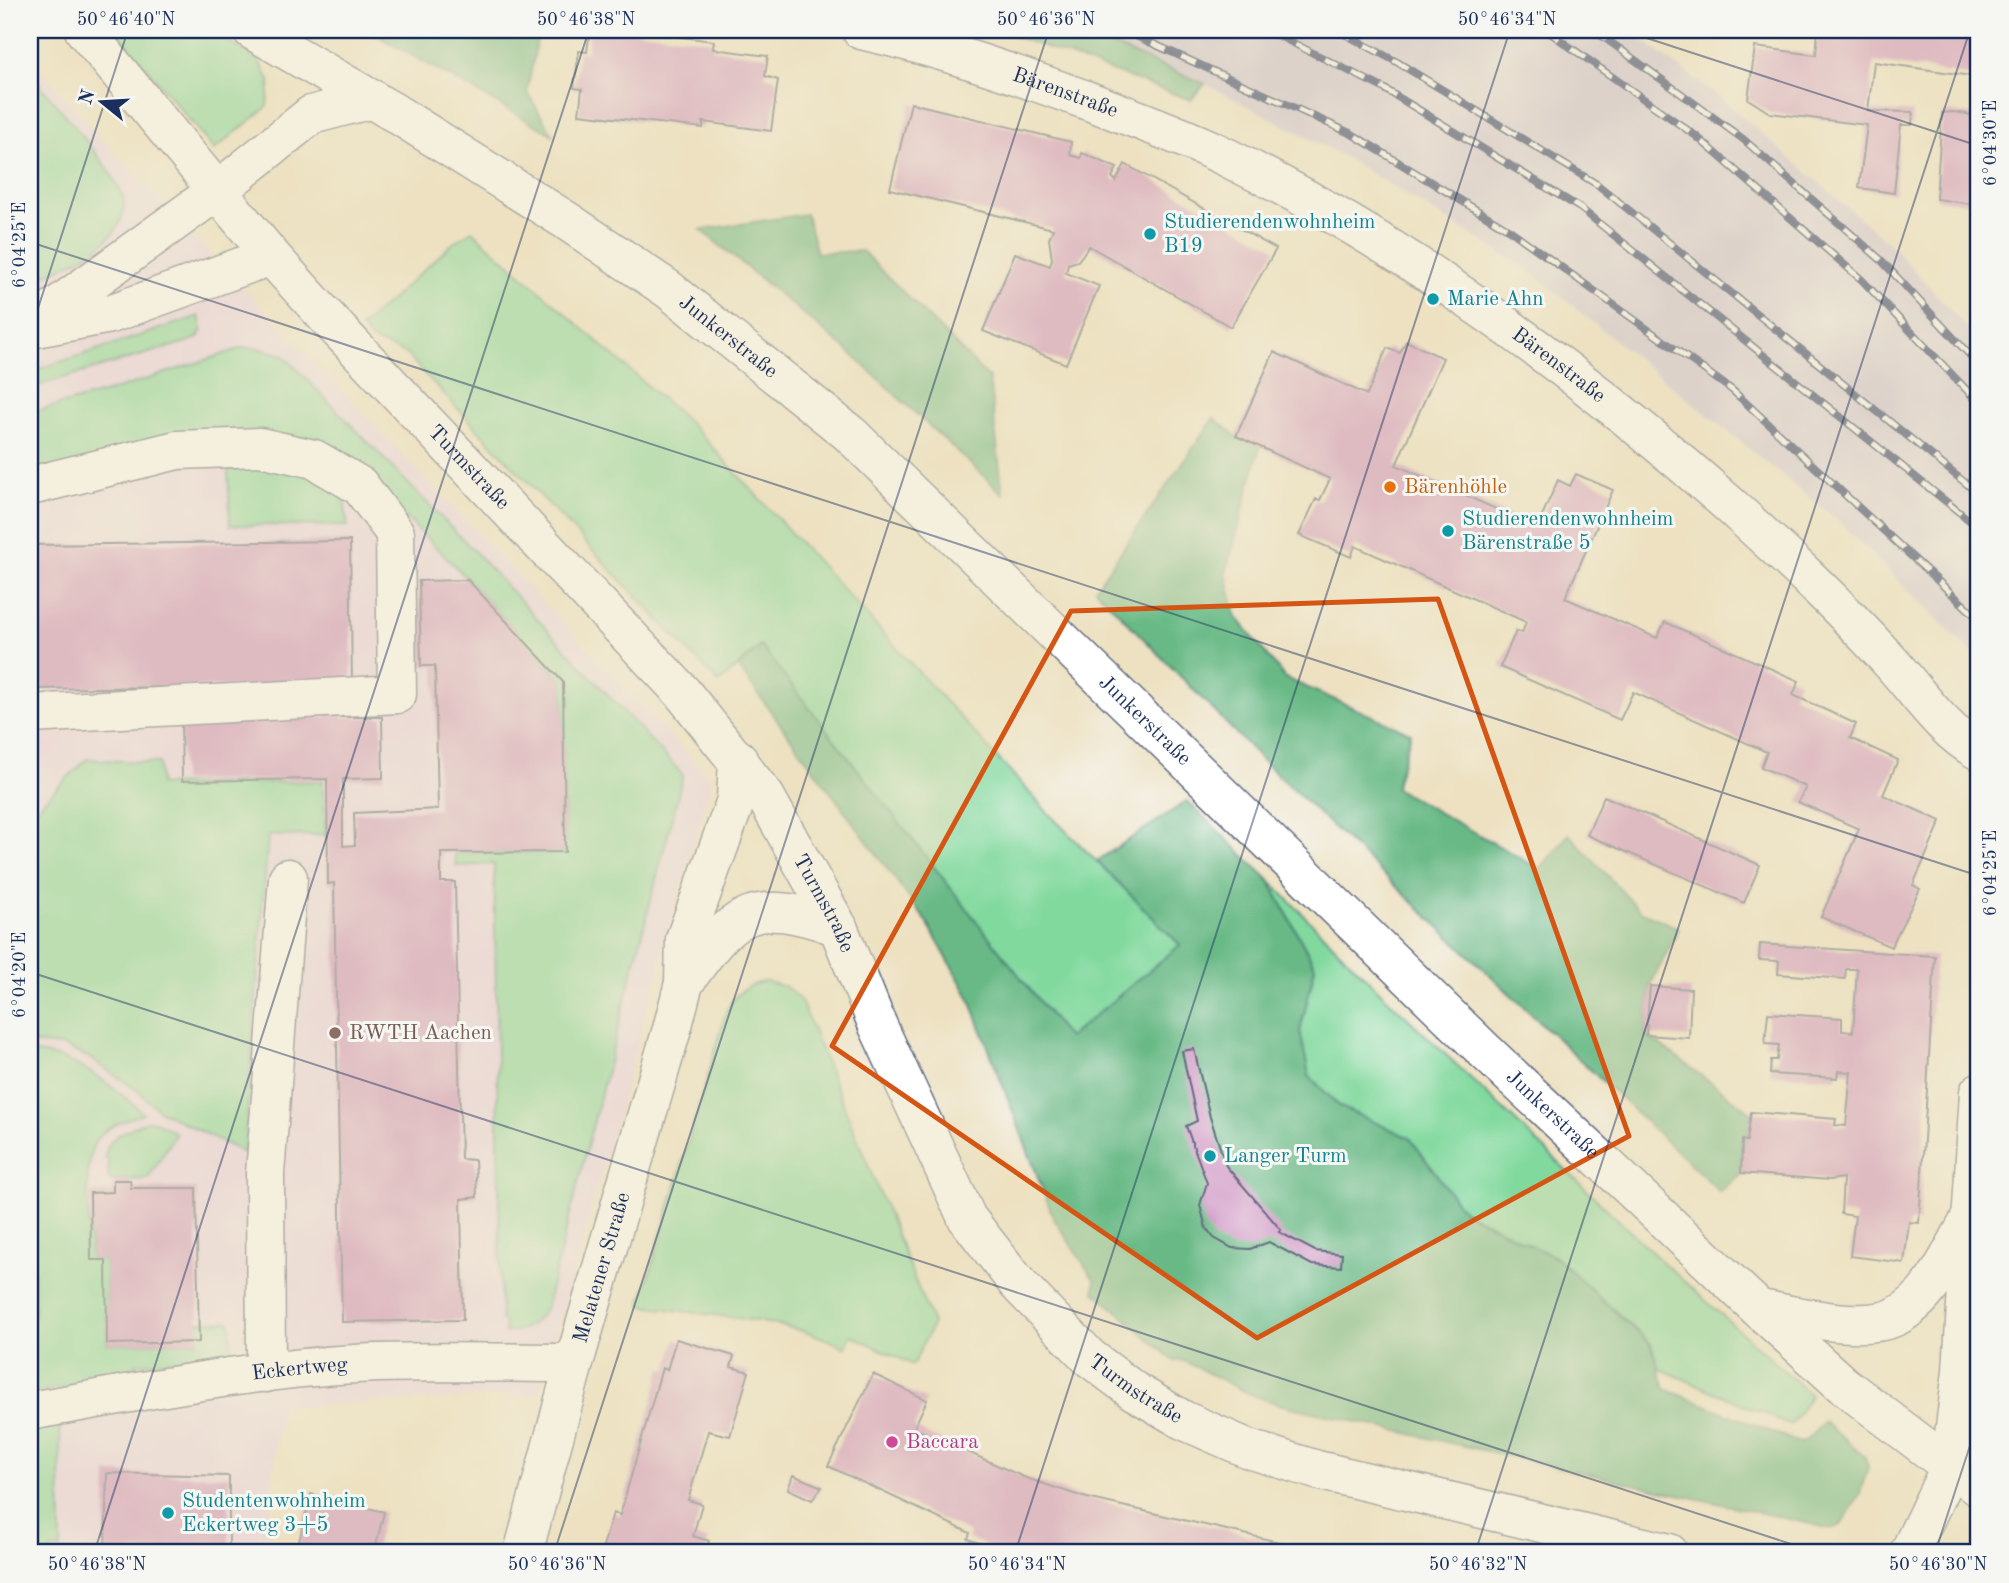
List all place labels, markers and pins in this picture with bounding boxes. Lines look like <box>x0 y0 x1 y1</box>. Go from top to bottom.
place label: Studierendenwohnheim B19 <box>1164 212 1375 257</box>
marker: Studierendenwohnheim B19 <box>1142 226 1158 242</box>
place label: Marie Ahn <box>1447 289 1544 310</box>
marker: Marie Ahn <box>1425 291 1441 307</box>
place label: Bärenhöhle <box>1404 477 1507 498</box>
marker: Bärenhöhle <box>1382 479 1398 495</box>
place label: Studierendenwohnheim Bärenstraße 5 <box>1462 509 1673 554</box>
marker: Studierendenwohnheim Bärenstraße 5 <box>1440 523 1456 539</box>
place label: RWTH Aachen <box>349 1023 492 1044</box>
marker: RWTH Aachen <box>327 1025 343 1041</box>
place label: Langer Turm <box>1224 1146 1347 1167</box>
marker: Langer Turm <box>1202 1148 1218 1164</box>
place label: Baccara <box>906 1432 979 1453</box>
marker: Baccara <box>884 1434 900 1450</box>
place label: Studentenwohnheim Eckertweg 3+5 <box>182 1491 366 1536</box>
marker: Studentenwohnheim Eckertweg 3+5 <box>160 1505 176 1521</box>

